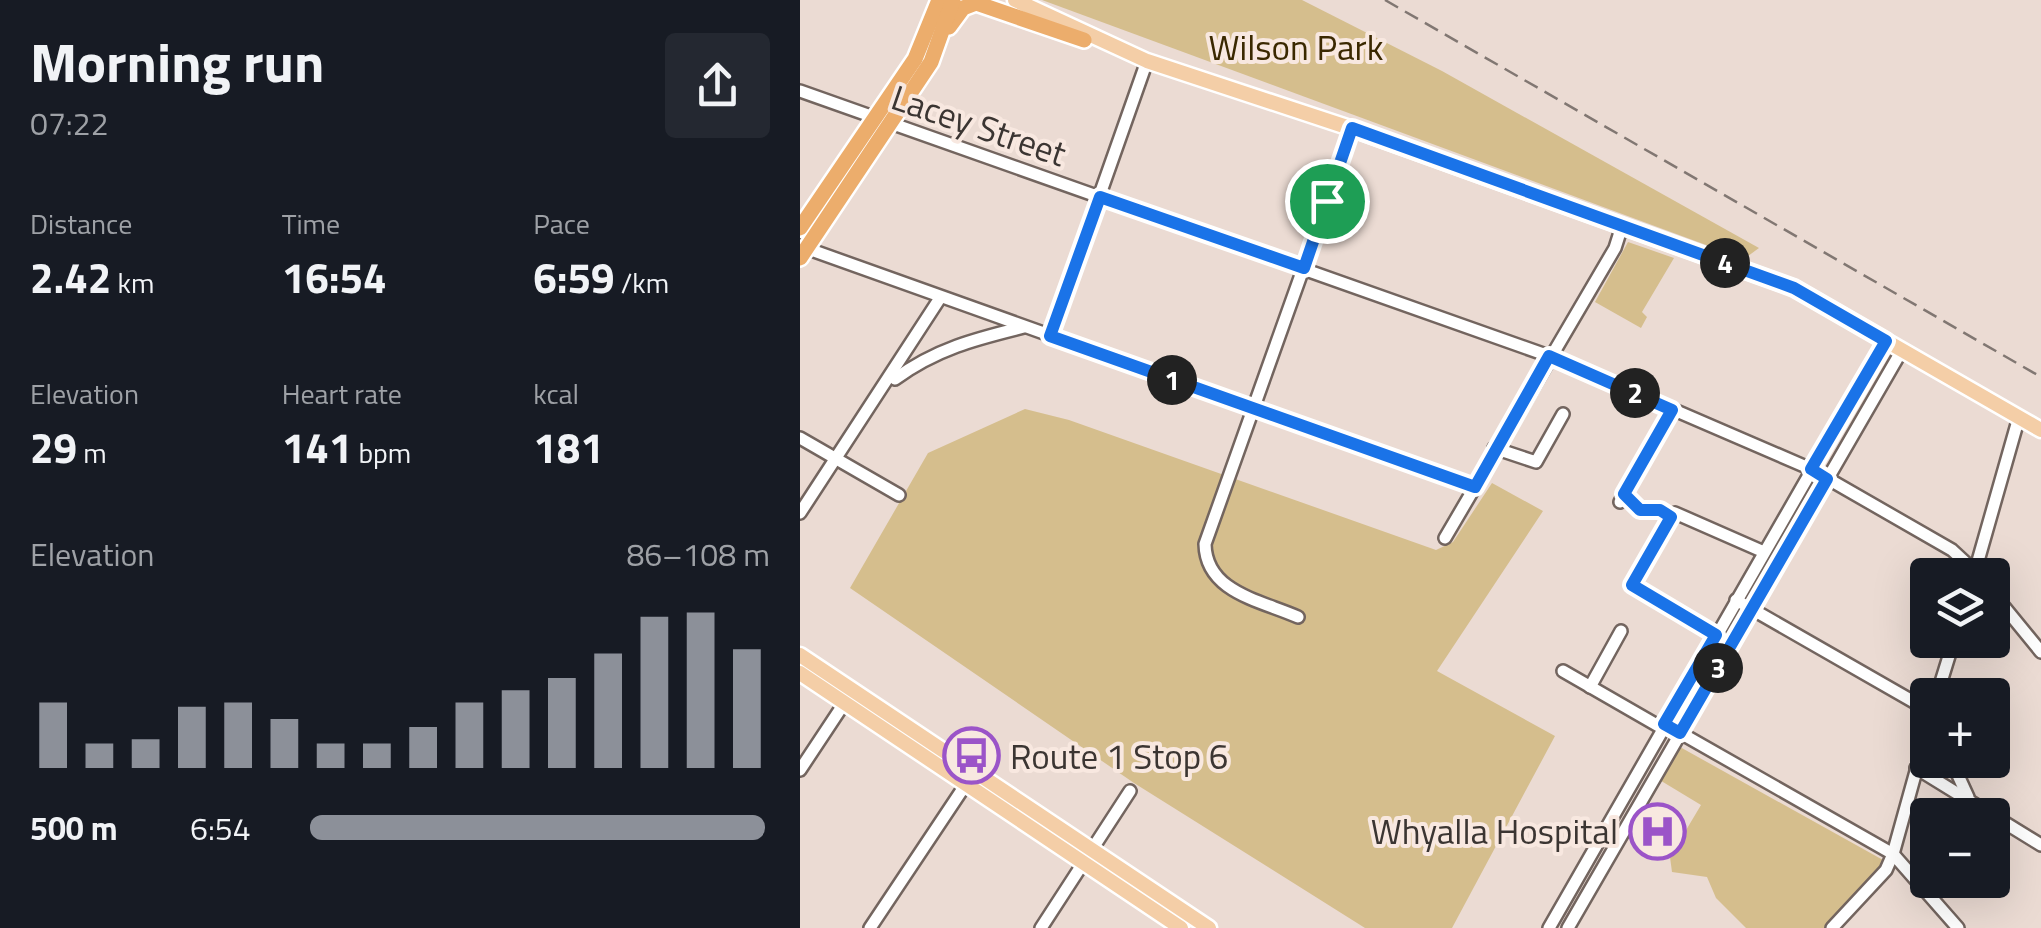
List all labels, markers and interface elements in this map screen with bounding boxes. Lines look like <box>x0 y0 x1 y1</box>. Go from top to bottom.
text: Morning run <box>30 20 324 103</box>
park label: Wilson Park <box>1208 20 1384 74</box>
button: share <box>665 33 770 138</box>
street label: Lacey Street <box>884 70 1074 180</box>
text: 07:22 <box>30 99 109 147</box>
pin <box>1285 159 1370 244</box>
icon: arrive <box>1300 174 1355 229</box>
text: Distance <box>30 202 132 245</box>
text: Time <box>282 202 340 245</box>
text: Pace <box>533 202 590 245</box>
pin: 4 <box>1700 238 1750 288</box>
text: 4 <box>1717 241 1733 284</box>
text: 2.42 <box>30 245 111 309</box>
text: 16:54 <box>282 245 387 309</box>
text: 6:59 <box>533 245 615 309</box>
text: km <box>111 261 154 304</box>
text: /km <box>615 261 669 304</box>
pin: 1 <box>1147 355 1197 405</box>
text: 1 <box>1164 358 1180 401</box>
pin: 2 <box>1610 368 1660 418</box>
text: 2 <box>1627 371 1643 414</box>
text: Elevation <box>30 372 139 415</box>
text: Heart rate <box>282 372 402 415</box>
text: kcal <box>533 372 579 415</box>
text: 29 <box>30 415 77 479</box>
text: 141 <box>282 415 352 479</box>
text: 181 <box>533 415 604 479</box>
text: m <box>77 431 107 474</box>
text: bpm <box>352 431 411 474</box>
text: Elevation <box>30 530 154 578</box>
text: 86–108 m <box>626 530 770 578</box>
map controls <box>1910 558 2010 898</box>
button: layers <box>1910 558 2010 658</box>
pin: 3 <box>1693 643 1743 693</box>
text: 3 <box>1710 646 1726 689</box>
button: + <box>1910 678 2010 778</box>
bus stop icon: Route 1 Stop 6 <box>941 726 1001 786</box>
place label: Route 1 Stop 6 <box>1010 729 1228 783</box>
button: − <box>1910 798 2010 898</box>
hospital icon: Whyalla Hospital <box>1627 801 1687 861</box>
text: 500 m <box>30 804 118 852</box>
text: 6:54 <box>190 804 251 852</box>
place label: Whyalla Hospital <box>1371 804 1618 858</box>

